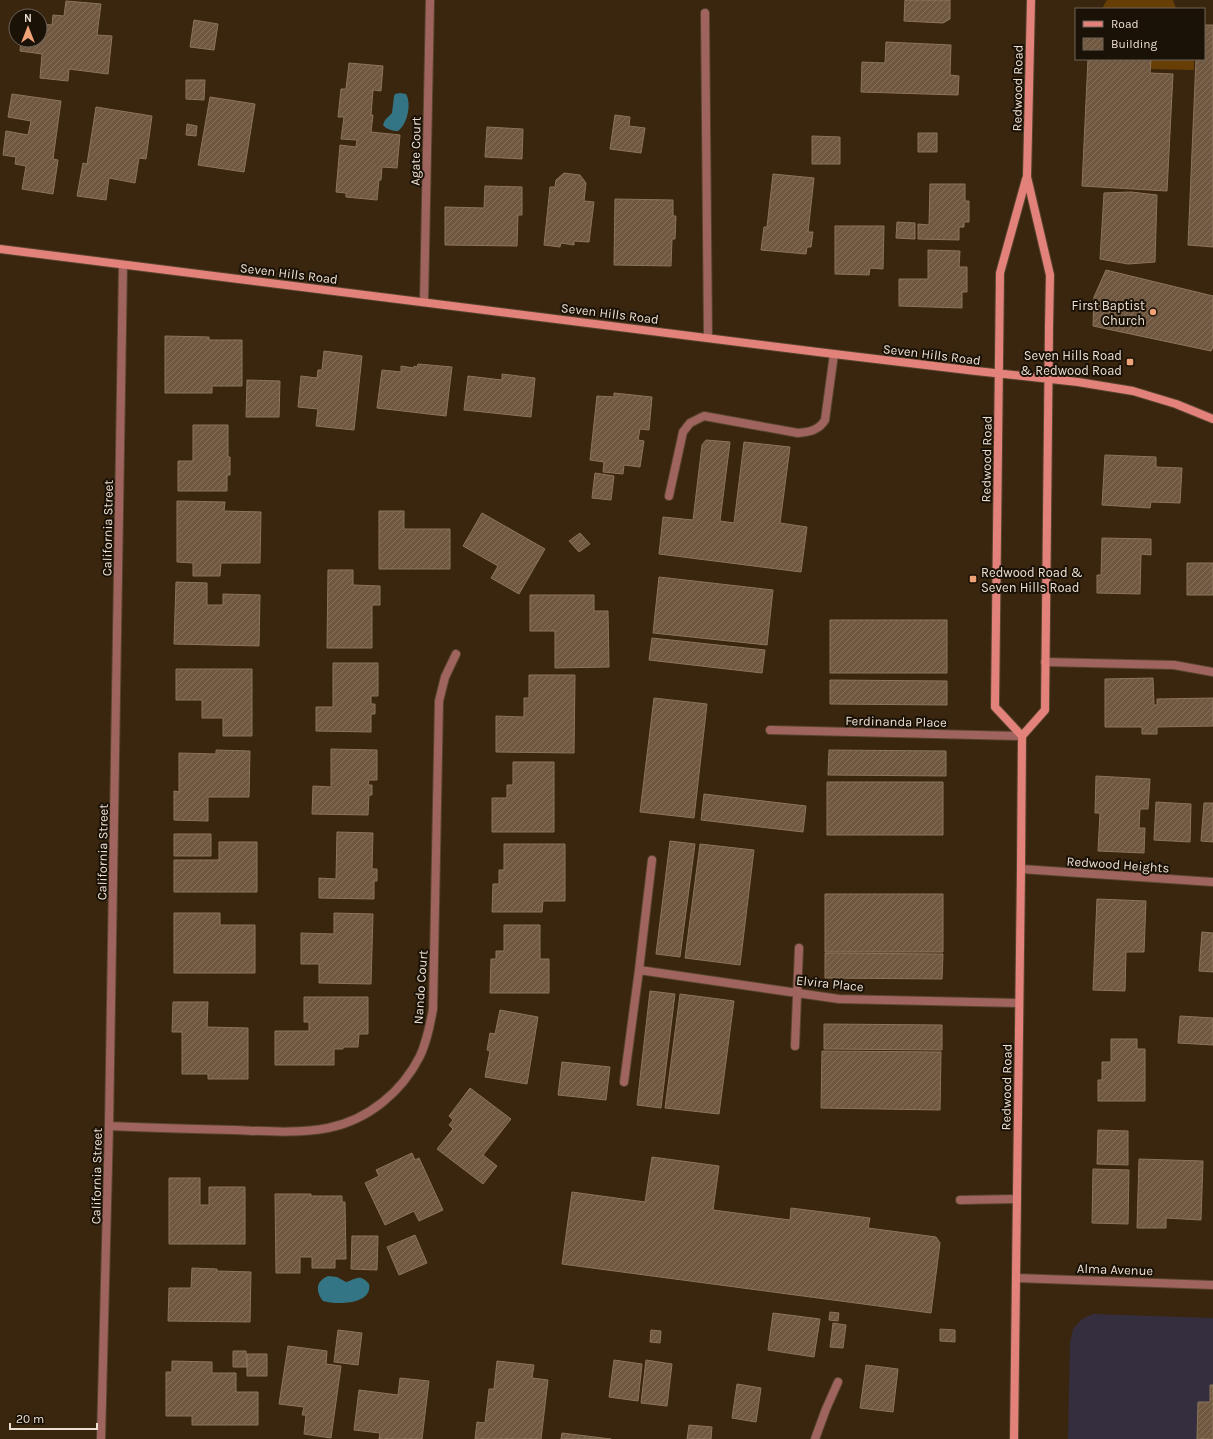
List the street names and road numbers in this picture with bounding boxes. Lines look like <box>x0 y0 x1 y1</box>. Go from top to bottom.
street label: Redwood Road <box>1009 45 1026 131</box>
street label: Agate Court <box>407 116 424 186</box>
street label: Seven Hills Road <box>239 260 339 287</box>
street label: Seven Hills Road <box>560 300 660 327</box>
street label: Seven Hills Road <box>882 341 982 368</box>
street label: Redwood Road <box>978 416 995 502</box>
street label: California Street <box>99 480 116 576</box>
street label: Ferdinanda Place <box>845 713 947 730</box>
street label: California Street <box>94 804 111 900</box>
street label: Redwood Heights <box>1066 853 1170 876</box>
street label: Nando Court <box>410 949 431 1025</box>
street label: Elvira Place <box>796 973 865 995</box>
street label: Redwood Road <box>998 1044 1015 1130</box>
street label: California Street <box>88 1128 105 1224</box>
street label: Alma Avenue <box>1077 1261 1154 1278</box>

